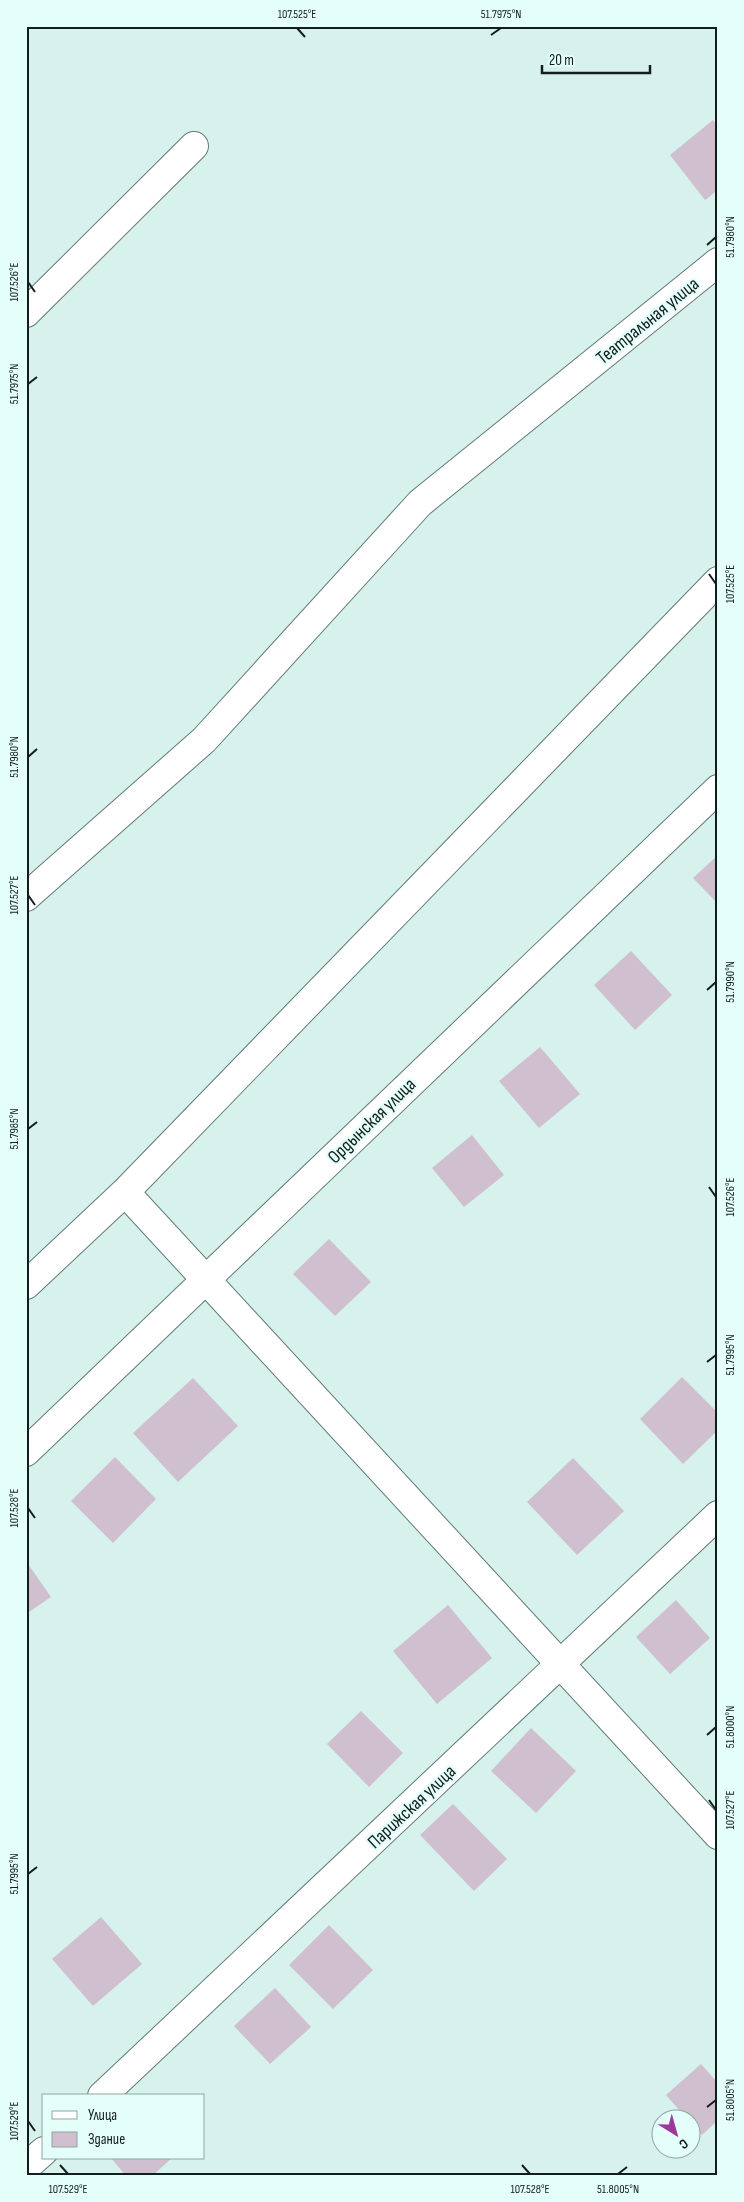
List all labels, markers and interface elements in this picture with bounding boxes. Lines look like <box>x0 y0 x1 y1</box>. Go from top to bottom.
text: 107.525°E <box>278 7 316 22</box>
text: 51.7975°N <box>481 7 521 22</box>
scale bar <box>542 42 649 74</box>
text: 20 m <box>549 51 574 70</box>
text: 51.7980°N <box>723 216 738 258</box>
text: 107.526°E <box>7 262 22 302</box>
street label: Театральная улица <box>592 273 704 370</box>
text: 51.7975°N <box>7 364 22 404</box>
text: 107.525°E <box>723 565 738 603</box>
text: 51.7980°N <box>7 736 22 778</box>
text: 107.527°E <box>7 875 22 915</box>
text: 51.7990°N <box>723 961 738 1003</box>
street label: Ордынская улица <box>323 1073 421 1169</box>
text: 51.7985°N <box>7 1108 22 1150</box>
text: 107.526°E <box>723 1177 738 1217</box>
text: 51.7995°N <box>723 1334 738 1376</box>
text: 107.528°E <box>7 1489 22 1527</box>
text: 51.8000°N <box>723 1706 738 1748</box>
street label: Парижская улица <box>363 1760 461 1854</box>
text: 107.527°E <box>723 1790 738 1830</box>
text: 51.7995°N <box>7 1853 22 1895</box>
text: 51.8005°N <box>723 2079 738 2121</box>
legend <box>42 2094 205 2160</box>
text: 107.529°E <box>7 2101 22 2141</box>
text: Улица <box>88 2106 117 2125</box>
north arrow <box>652 2110 702 2160</box>
text: Здание <box>88 2130 125 2149</box>
text: С <box>676 2135 692 2153</box>
text: 107.529°E <box>48 2182 88 2197</box>
text: 107.528°E <box>511 2182 549 2197</box>
text: 51.8005°N <box>597 2182 639 2197</box>

